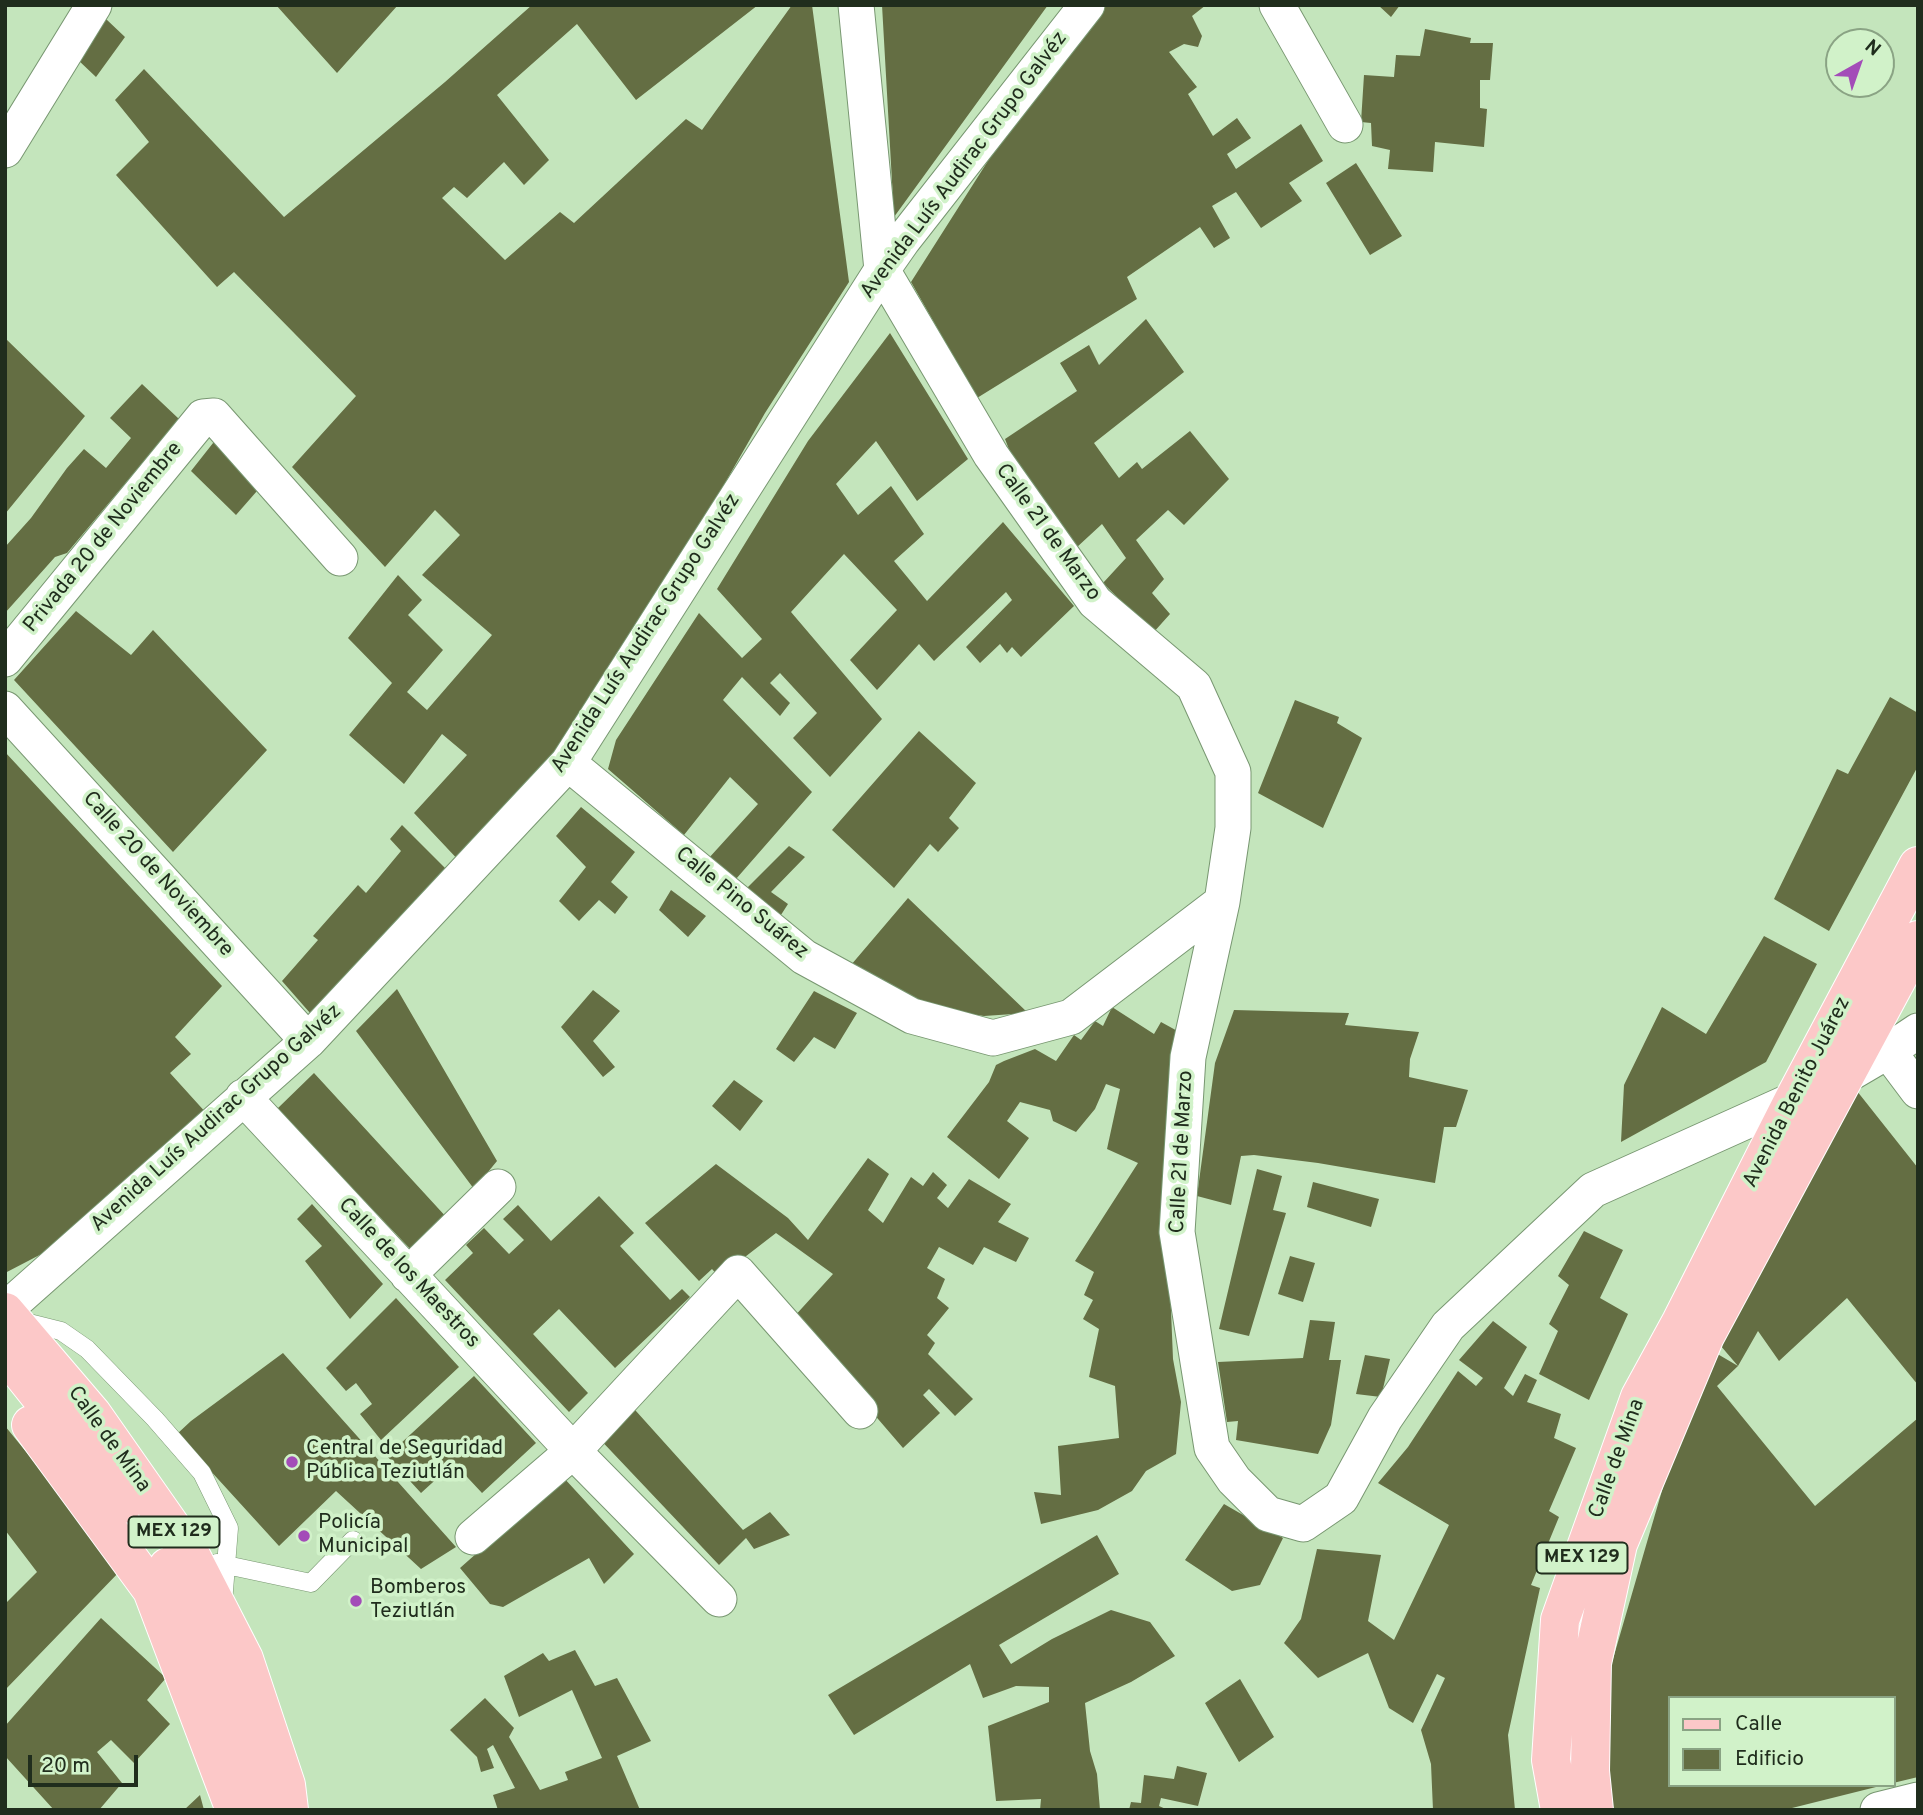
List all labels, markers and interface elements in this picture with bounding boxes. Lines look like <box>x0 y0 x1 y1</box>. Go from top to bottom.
street label: Avenida Luís Audirac Grupo Galvéz <box>856 27 1074 305</box>
north arrow <box>1825 28 1895 98</box>
text: N <box>1859 35 1885 62</box>
street label: Privada 20 de Noviembre <box>19 438 189 638</box>
street label: Calle 21 de Marzo <box>989 460 1105 606</box>
street label: Avenida Luís Audirac Grupo Galvéz <box>547 489 747 779</box>
street label: Calle 20 de Noviembre <box>76 787 238 963</box>
street label: Calle Pino Suárez <box>669 843 813 965</box>
street label: Avenida Benito Juárez <box>1739 993 1857 1193</box>
street label: Avenida Luís Audirac Grupo Galvéz <box>87 1000 347 1238</box>
street label: Calle 21 de Marzo <box>1166 1070 1200 1234</box>
street label: Calle de los Maestros <box>332 1194 484 1354</box>
street label: Calle de Mina <box>61 1382 155 1498</box>
street label: Calle de Mina <box>1585 1396 1651 1522</box>
place label: Central de Seguridad Pública Teziutlán <box>306 1437 503 1487</box>
marker: Central de Seguridad Pública Teziutlán <box>284 1454 300 1470</box>
place label: Policía Municipal <box>318 1511 409 1561</box>
road number: MEX 129 <box>128 1516 220 1548</box>
marker: Policía Municipal <box>296 1528 312 1544</box>
road number: MEX 129 <box>1536 1542 1628 1574</box>
place label: Bomberos Teziutlán <box>370 1576 466 1626</box>
marker: Bomberos Teziutlán <box>348 1593 364 1609</box>
legend <box>1668 1696 1895 1787</box>
text: Calle <box>1735 1711 1782 1738</box>
scale bar <box>32 1742 142 1786</box>
text: Edificio <box>1735 1746 1804 1773</box>
text: 20 m <box>41 1753 90 1780</box>

